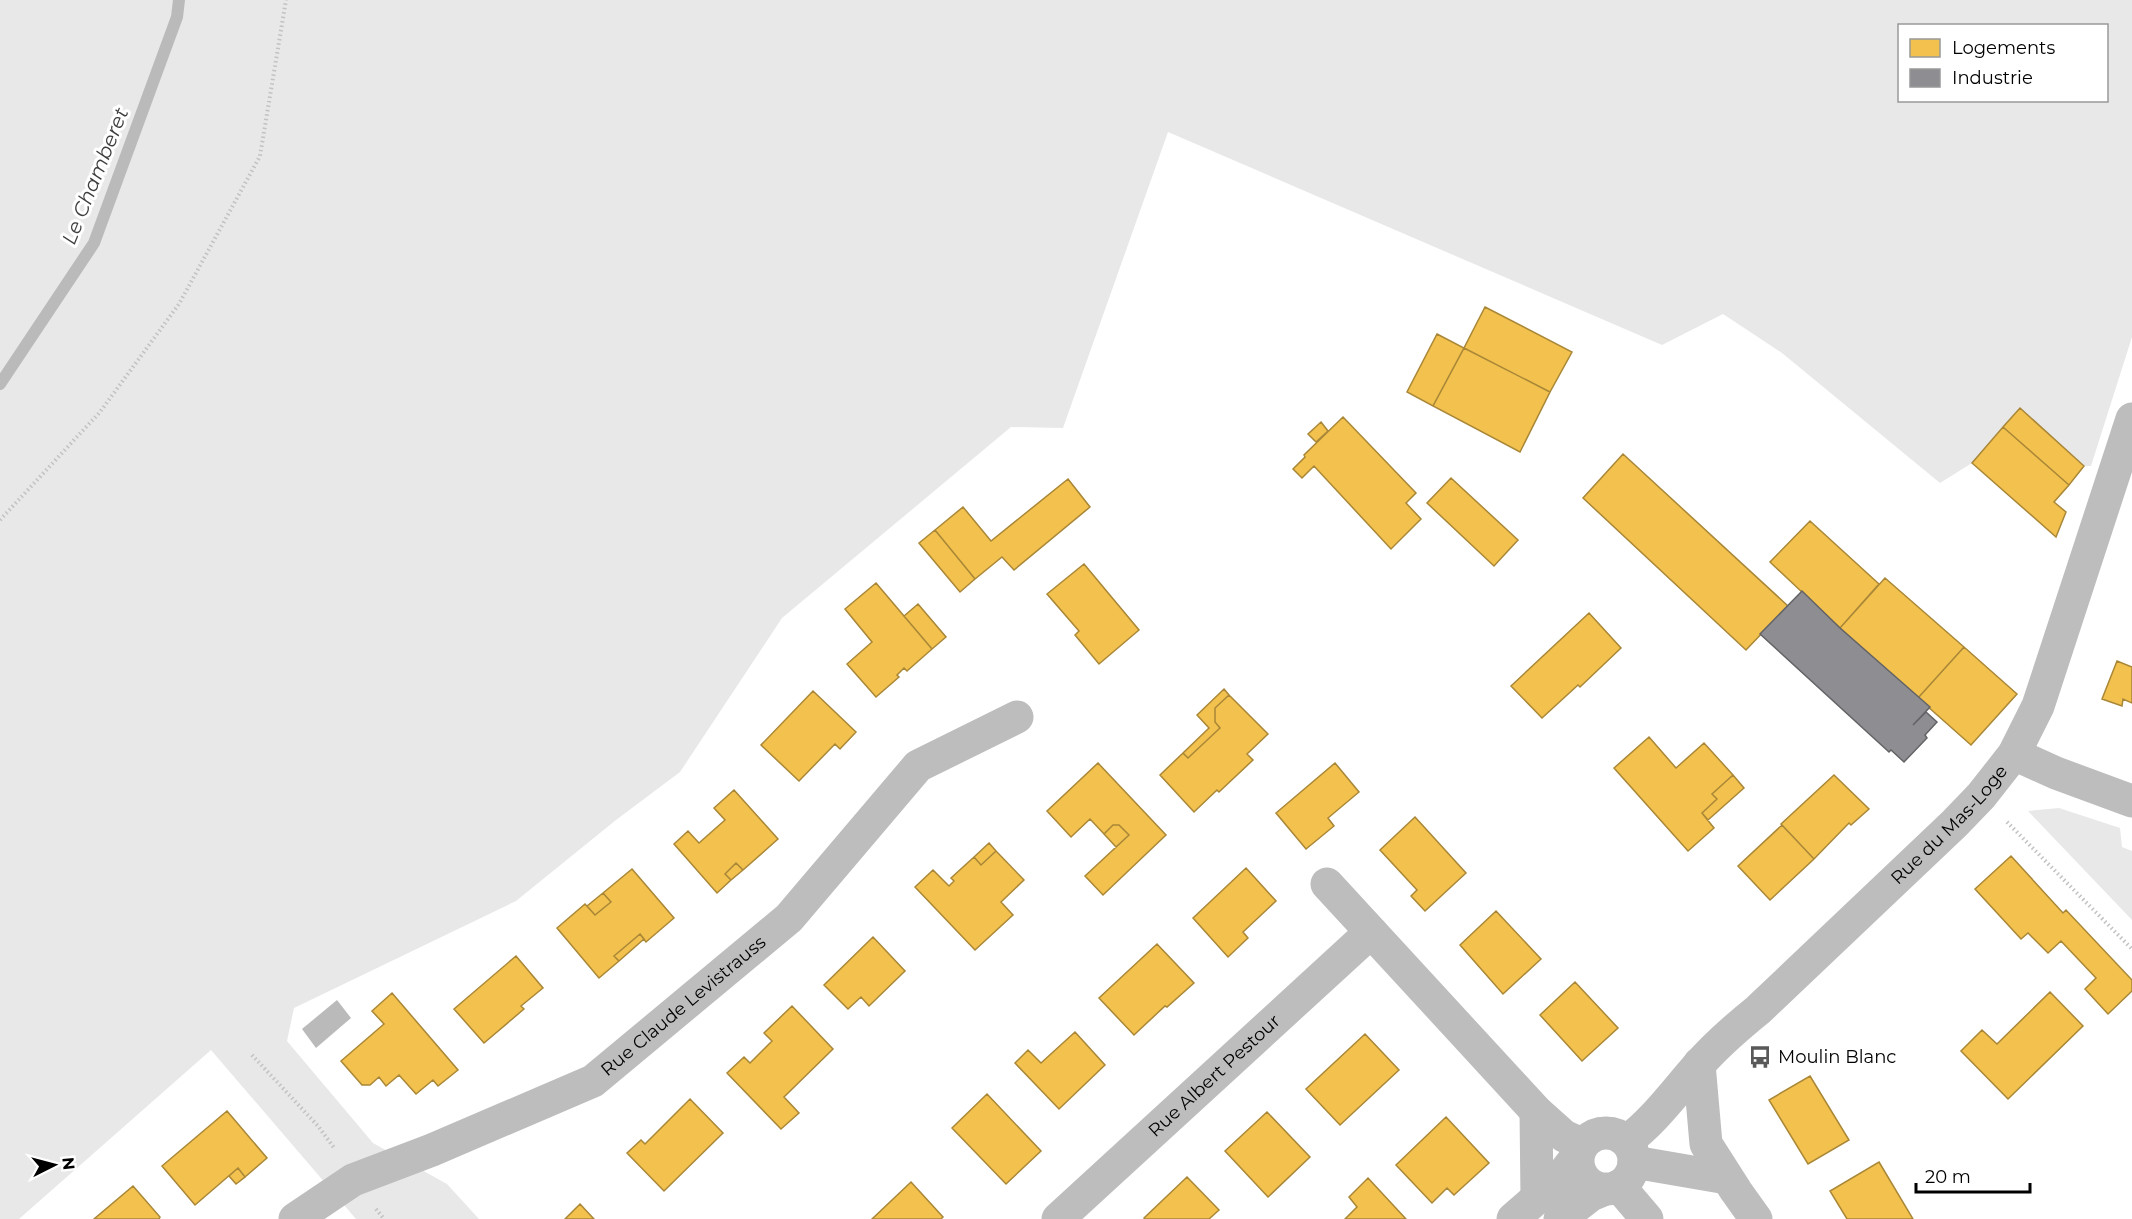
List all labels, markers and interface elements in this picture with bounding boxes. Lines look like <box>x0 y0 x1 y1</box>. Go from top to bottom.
legend <box>1898 24 2108 102</box>
text: Logements <box>1952 37 2055 59</box>
text: Industrie <box>1952 67 2033 89</box>
water label: Le Chamberet <box>57 104 133 248</box>
street label: Rue du Mas-Loge <box>1886 761 2012 889</box>
street label: Rue Claude Levistrauss <box>596 931 770 1081</box>
street label: Rue Albert Pestour <box>1144 1010 1285 1142</box>
bus stop icon: Moulin Blanc <box>1747 1044 1773 1070</box>
place label: Moulin Blanc <box>1778 1046 1896 1068</box>
north arrow <box>24 1135 84 1195</box>
text: N <box>58 1156 79 1171</box>
scale bar <box>1916 1156 2030 1194</box>
text: 20 m <box>1925 1166 1971 1188</box>

